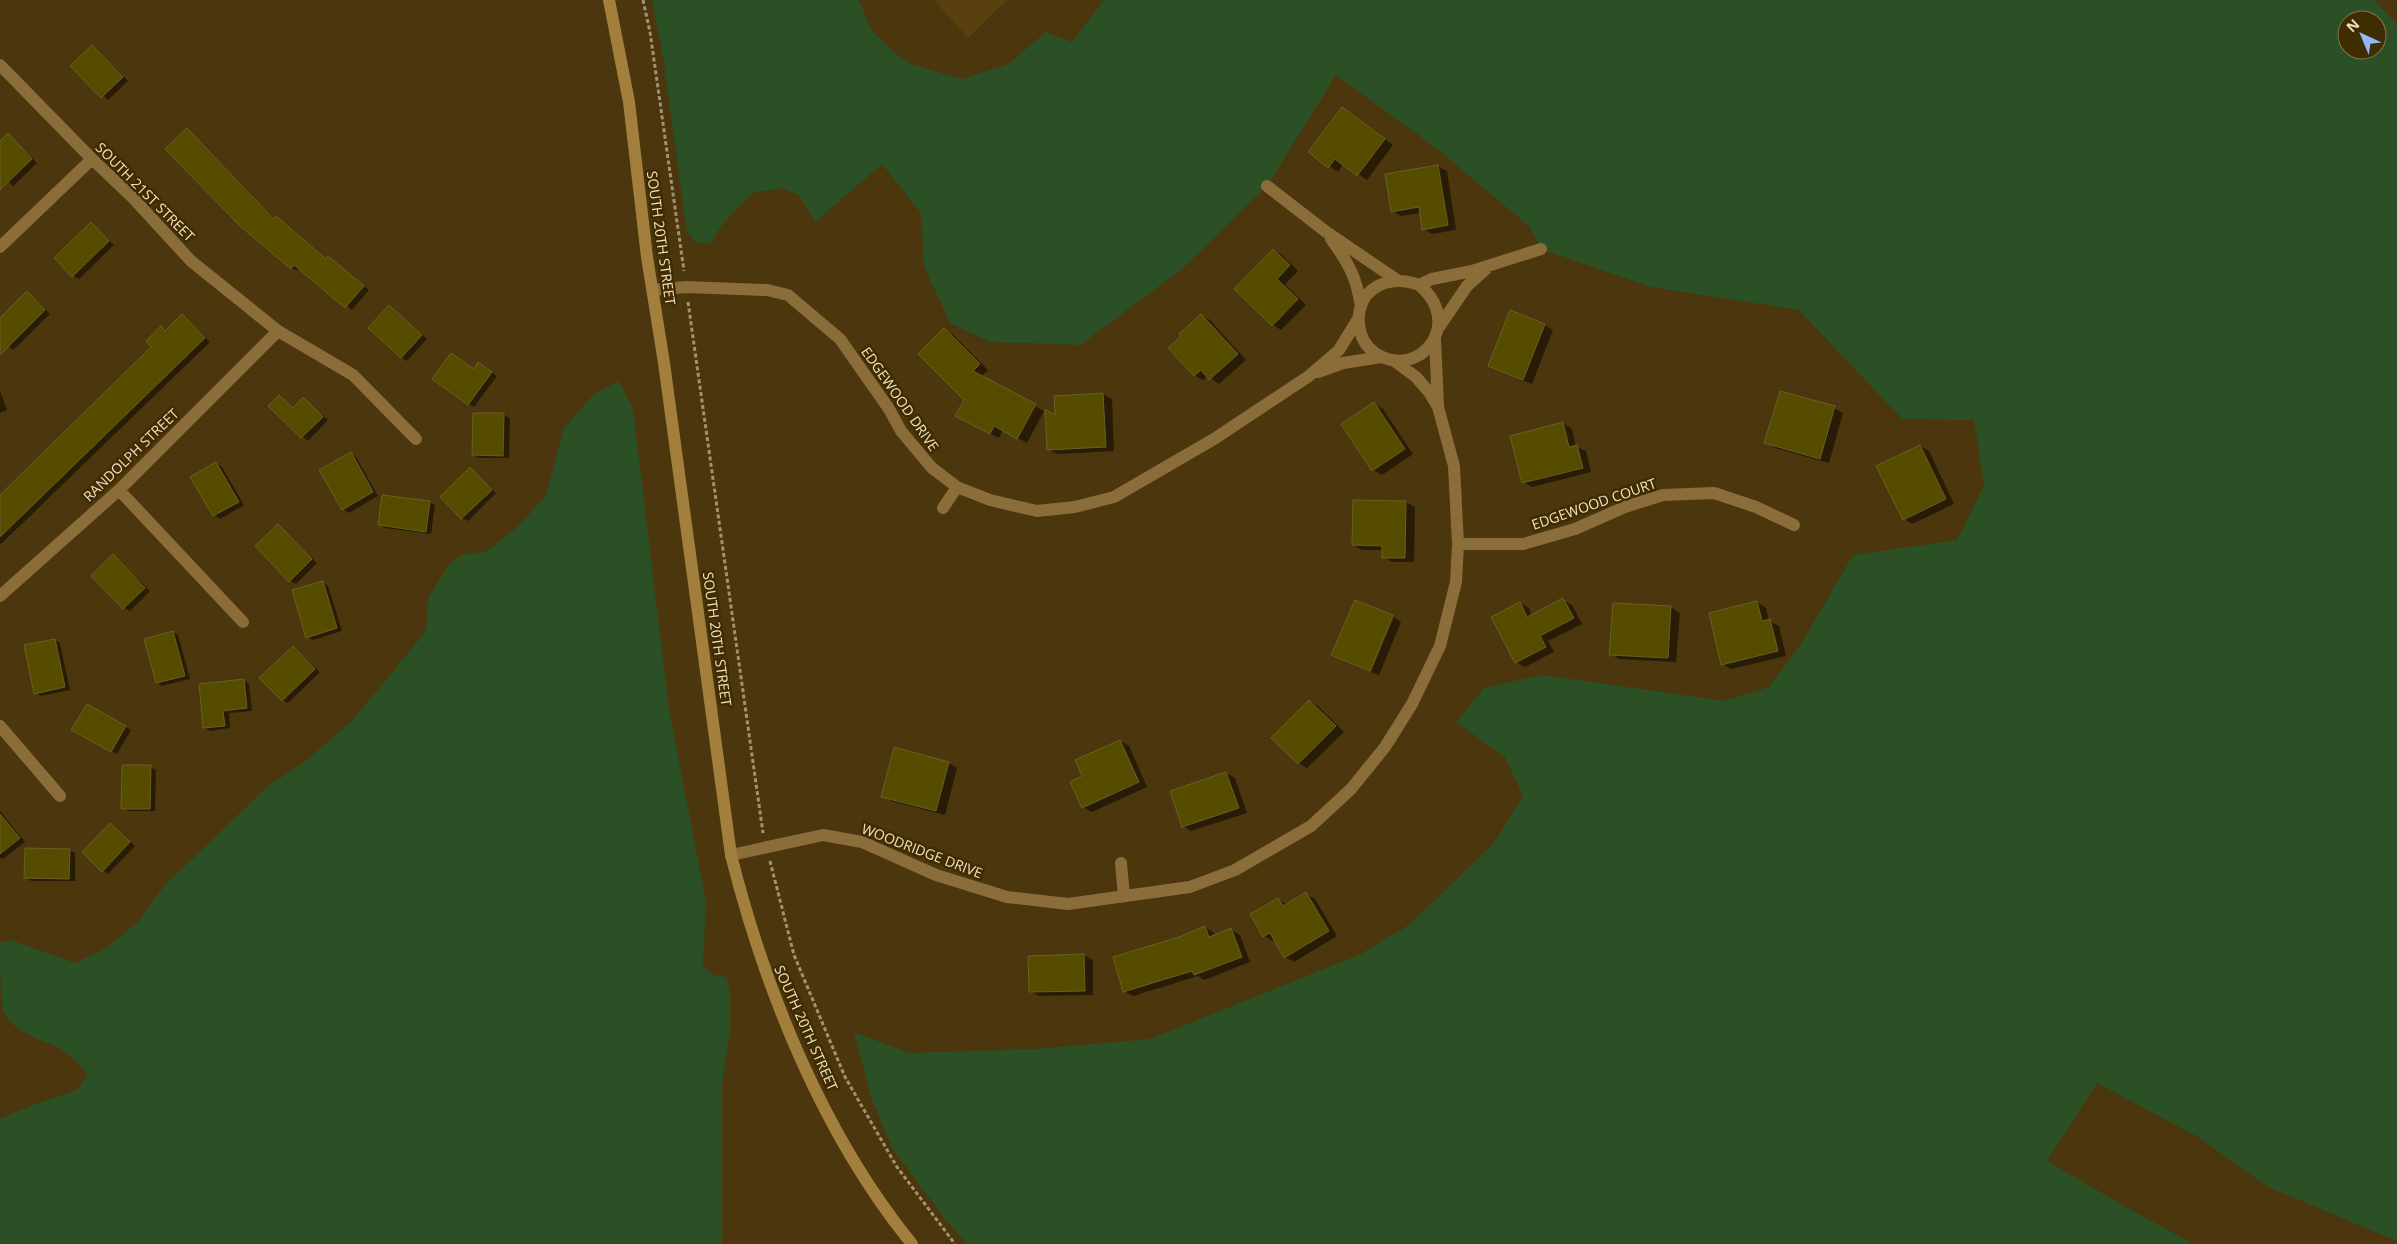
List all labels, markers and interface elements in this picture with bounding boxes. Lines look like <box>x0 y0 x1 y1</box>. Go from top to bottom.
north arrow <box>2337 10 2387 60</box>
text: N <box>2342 14 2363 36</box>
street label: SOUTH 21ST STREET <box>92 138 199 246</box>
street label: SOUTH 20TH STREET <box>643 170 680 307</box>
street label: EDGEWOOD DRIVE <box>857 343 944 455</box>
street label: RANDOLPH STREET <box>79 404 183 505</box>
street label: EDGEWOOD COURT <box>1529 473 1659 534</box>
street label: SOUTH 20TH STREET <box>699 571 736 708</box>
street label: WOODRIDGE DRIVE <box>859 819 985 882</box>
street label: SOUTH 20TH STREET <box>770 962 843 1094</box>

